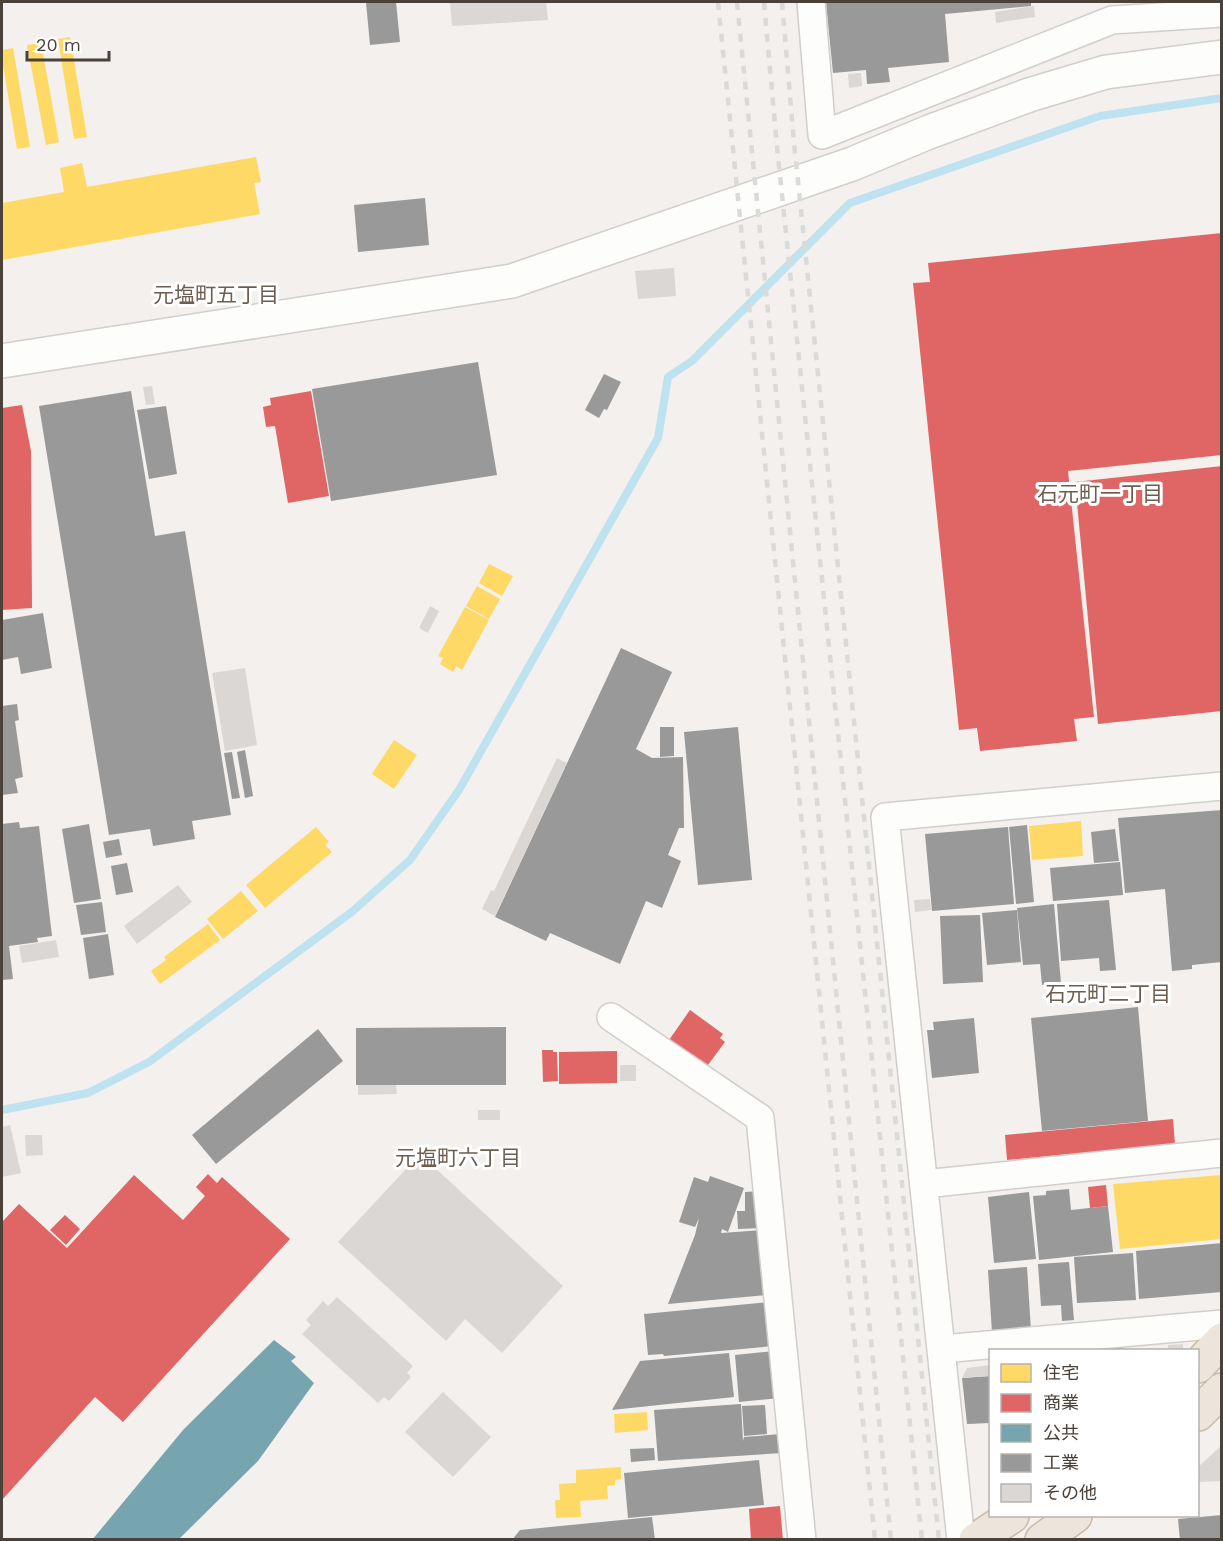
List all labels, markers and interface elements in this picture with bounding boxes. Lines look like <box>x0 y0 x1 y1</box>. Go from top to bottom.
scale bar <box>27 24 110 62</box>
text: 20 m <box>36 34 81 55</box>
district label: 元塩町五丁目 <box>153 282 279 307</box>
district label: 石元町一丁目 <box>1037 481 1163 506</box>
district label: 石元町二丁目 <box>1045 981 1171 1006</box>
district label: 元塩町六丁目 <box>395 1145 521 1170</box>
legend <box>989 1349 1199 1517</box>
text: 住宅 <box>1043 1362 1079 1383</box>
text: 商業 <box>1043 1392 1079 1413</box>
text: 公共 <box>1043 1422 1079 1443</box>
text: 工業 <box>1043 1452 1079 1473</box>
text: その他 <box>1043 1482 1097 1503</box>

